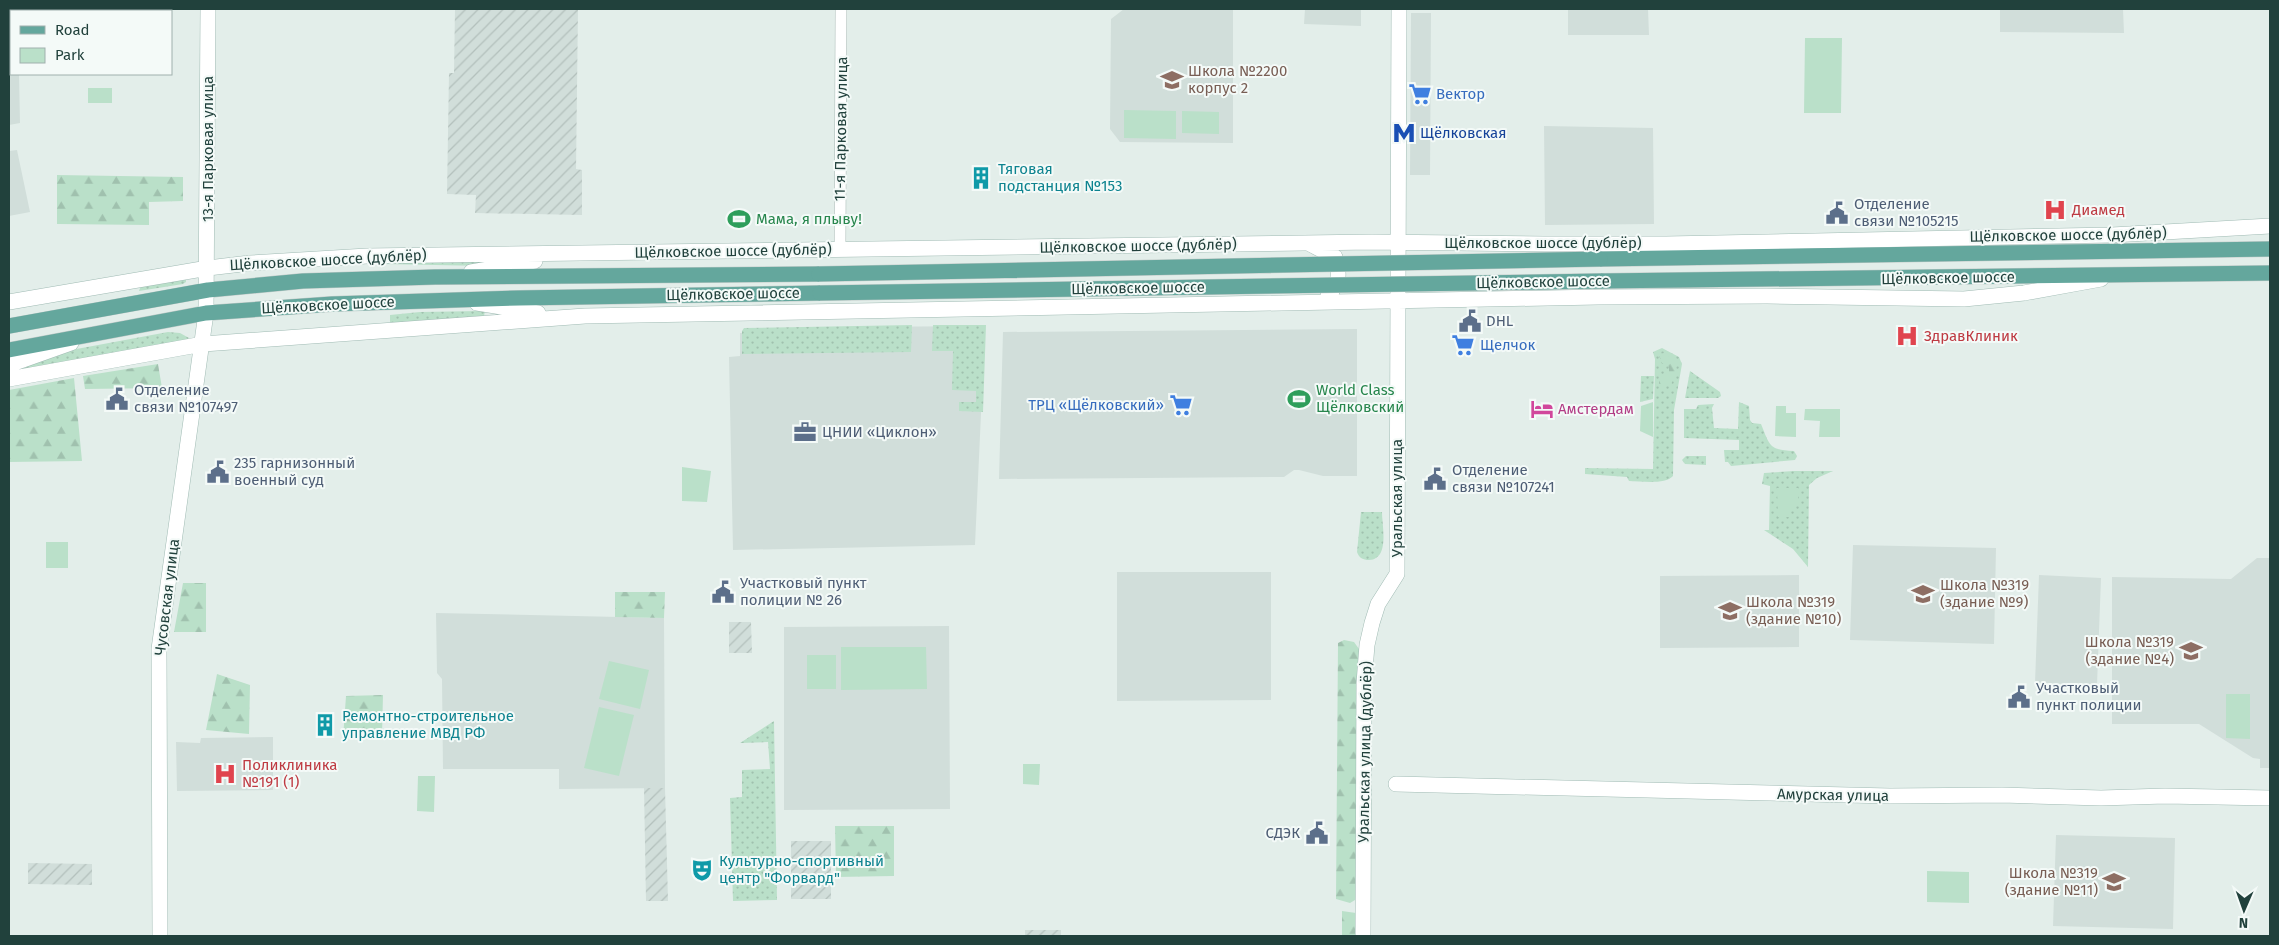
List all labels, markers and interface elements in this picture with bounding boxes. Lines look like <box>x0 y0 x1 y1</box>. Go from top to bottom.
legend <box>10 10 172 75</box>
text: Road <box>55 21 90 39</box>
text: Park <box>55 46 85 64</box>
street label: 11-я Парковая улица <box>831 56 851 202</box>
place label: Школа №2200 корпус 2 <box>1188 62 1287 97</box>
school or university icon: Школа №2200 корпус 2 <box>1159 67 1185 93</box>
street label: 13-я Парковая улица <box>199 76 217 222</box>
supermarket icon: Вектор <box>1407 81 1433 107</box>
place label: Вектор <box>1436 85 1485 103</box>
metro station icon: Щёлковская <box>1391 120 1417 146</box>
place label: Щёлковская <box>1420 124 1507 142</box>
place label: Тяговая подстанция №153 <box>998 160 1122 195</box>
building icon: Тяговая подстанция №153 <box>968 165 994 191</box>
place label: Отделение связи №105215 <box>1854 195 1958 230</box>
hospital icon: Диамед <box>2042 197 2068 223</box>
public building icon: Отделение связи №105215 <box>1824 200 1850 226</box>
place label: Диамед <box>2071 201 2125 219</box>
sports icon: Мама, я плыву! <box>726 206 752 232</box>
place label: Мама, я плыву! <box>756 210 862 228</box>
street label: Щёлковское шоссе (дублёр) <box>1969 224 2167 246</box>
street label: Щёлковское шоссе (дублёр) <box>1444 234 1642 252</box>
street label: Щёлковское шоссе (дублёр) <box>1039 235 1237 257</box>
street label: Щёлковское шоссе (дублёр) <box>634 240 832 262</box>
street label: Щёлковское шоссе (дублёр) <box>229 246 427 274</box>
street label: Щёлковское шоссе <box>1881 268 2015 288</box>
street label: Щёлковское шоссе <box>1476 272 1610 292</box>
street label: Щёлковское шоссе <box>1071 278 1205 298</box>
street label: Щёлковское шоссе <box>666 284 800 304</box>
street label: Щёлковское шоссе <box>261 293 395 317</box>
public building icon: DHL <box>1457 308 1483 334</box>
place label: DHL <box>1486 312 1514 330</box>
hospital icon: ЗдравКлиник <box>1894 323 1920 349</box>
place label: ЗдравКлиник <box>1924 327 2018 345</box>
supermarket icon: Щелчок <box>1450 332 1476 358</box>
place label: Щелчок <box>1480 336 1536 354</box>
place label: Отделение связи №107497 <box>134 381 238 416</box>
place label: World Class Щёлковский <box>1316 381 1404 416</box>
public building icon: Отделение связи №107497 <box>104 386 130 412</box>
sports icon: World Class Щёлковский <box>1286 386 1312 412</box>
supermarket icon: ТРЦ «Щёлковский» <box>1168 392 1194 418</box>
place label: ТРЦ «Щёлковский» <box>1028 396 1164 414</box>
hotel icon: Амстердам <box>1529 396 1555 422</box>
place label: Амстердам <box>1558 400 1634 418</box>
office icon: ЦНИИ «Циклон» <box>792 419 818 445</box>
place label: ЦНИИ «Циклон» <box>822 423 937 441</box>
street label: Уральская улица <box>1388 439 1406 557</box>
place label: 235 гарнизонный военный суд <box>234 454 355 489</box>
public building icon: 235 гарнизонный военный суд <box>205 459 231 485</box>
place label: Отделение связи №107241 <box>1452 461 1555 496</box>
public building icon: Отделение связи №107241 <box>1422 466 1448 492</box>
street label: Чусовская улица <box>151 538 183 656</box>
place label: Участковый пункт полиции № 26 <box>740 574 867 609</box>
place label: Школа №319 (здание №9) <box>1940 576 2029 611</box>
public building icon: Участковый пункт полиции № 26 <box>710 579 736 605</box>
school or university icon: Школа №319 (здание №9) <box>1910 581 1936 607</box>
place label: Школа №319 (здание №10) <box>1746 593 1841 628</box>
school or university icon: Школа №319 (здание №10) <box>1717 598 1743 624</box>
place label: Школа №319 (здание №4) <box>2085 633 2174 668</box>
school or university icon: Школа №319 (здание №4) <box>2178 638 2204 664</box>
street label: Уральская улица (дублёр) <box>1354 661 1376 843</box>
place label: Участковый пункт полиции <box>2036 679 2142 714</box>
public building icon: Участковый пункт полиции <box>2006 684 2032 710</box>
place label: Ремонтно-строительное управление МВД РФ <box>342 707 514 742</box>
building icon: Ремонтно-строительное управление МВД РФ <box>312 712 338 738</box>
place label: Поликлиника №191 (1) <box>242 756 337 791</box>
hospital icon: Поликлиника №191 (1) <box>212 761 238 787</box>
street label: Амурская улица <box>1777 785 1889 805</box>
public building icon: СДЭК <box>1304 820 1330 846</box>
place label: СДЭК <box>1266 824 1300 842</box>
place label: Культурно-спортивный центр "Форвард" <box>719 852 884 887</box>
theatre icon: Культурно-спортивный центр "Форвард" <box>689 857 715 883</box>
place label: Школа №319 (здание №11) <box>2005 864 2098 899</box>
school or university icon: Школа №319 (здание №11) <box>2101 869 2127 895</box>
north arrow <box>2219 885 2269 935</box>
text: N <box>2239 914 2249 931</box>

